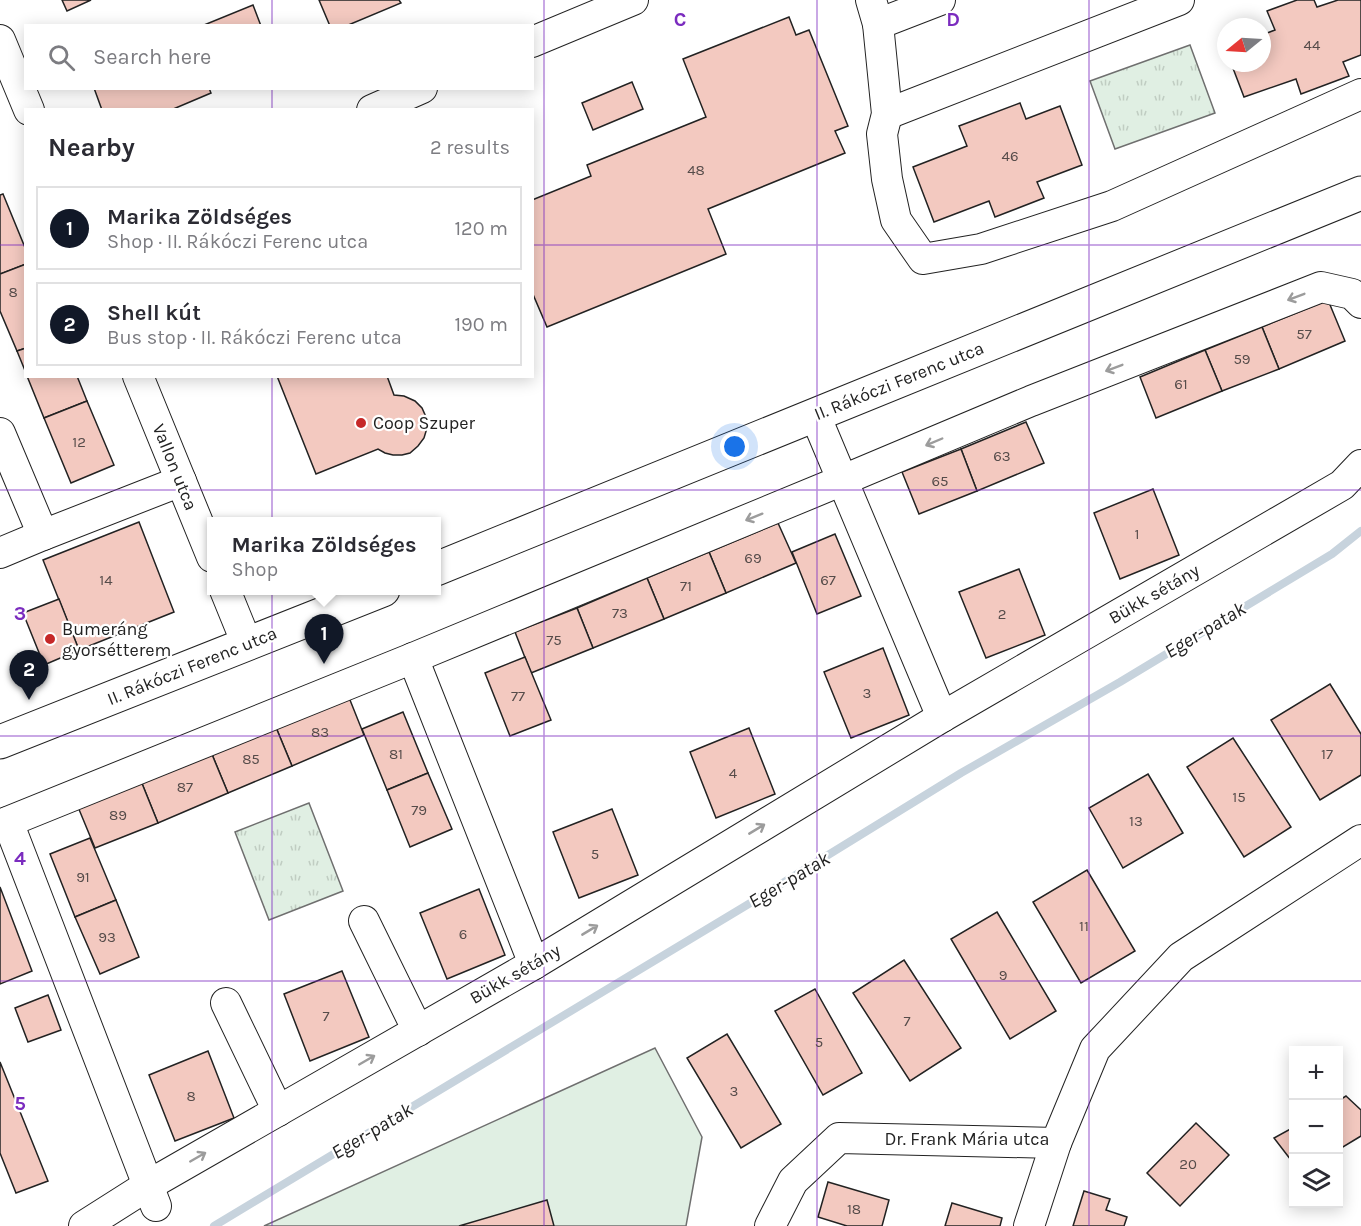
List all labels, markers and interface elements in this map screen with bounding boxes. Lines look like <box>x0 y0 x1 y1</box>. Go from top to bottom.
text: C <box>674 8 686 31</box>
text: D <box>946 8 960 31</box>
north arrow <box>1217 18 1271 72</box>
search box <box>24 24 534 90</box>
house number: 44 <box>1304 36 1321 54</box>
icon: search <box>45 41 78 74</box>
text: Search here <box>93 44 211 70</box>
text: Nearby <box>48 132 135 163</box>
text: 2 results <box>430 136 510 159</box>
house number: 46 <box>1002 147 1018 165</box>
house number: 48 <box>687 161 705 179</box>
text: Marika Zöldséges <box>107 204 292 230</box>
text: 1 <box>66 217 73 240</box>
text: 120 m <box>454 217 508 240</box>
text: Shop · II. Rákóczi Ferenc utca <box>107 230 368 253</box>
house number: 8 <box>8 283 18 301</box>
one-way arrow <box>1287 292 1306 303</box>
text: Shell kút <box>107 300 201 326</box>
text: 2 <box>63 313 76 336</box>
text: 190 m <box>454 313 508 336</box>
house number: 57 <box>1296 325 1312 343</box>
text: Bus stop · II. Rákóczi Ferenc utca <box>107 326 402 349</box>
street label: II. Rákóczi Ferenc utca <box>811 337 987 425</box>
house number: 59 <box>1233 350 1251 368</box>
one-way arrow <box>1105 363 1124 374</box>
house number: 61 <box>1174 375 1188 393</box>
place label: Coop Szuper <box>373 412 476 434</box>
marker: Coop Szuper <box>354 416 368 430</box>
street label: Vallon utca <box>148 421 202 513</box>
your location <box>720 432 749 461</box>
house number: 12 <box>72 433 86 451</box>
one-way arrow <box>925 437 943 448</box>
house number: 63 <box>993 447 1011 465</box>
house number: 65 <box>931 472 949 490</box>
one-way arrow <box>745 512 763 523</box>
popup <box>207 517 441 595</box>
house number: 1 <box>1135 525 1139 543</box>
text: Marika Zöldséges <box>231 532 417 558</box>
house number: 69 <box>744 549 762 567</box>
text: Shop <box>231 558 278 581</box>
street label: Bükk sétány <box>1105 559 1204 629</box>
house number: 14 <box>99 571 113 589</box>
house number: 67 <box>820 571 836 589</box>
house number: 71 <box>680 577 692 595</box>
water label: Eger-patak <box>1160 596 1250 663</box>
text: 3 <box>14 602 26 625</box>
house number: 73 <box>612 604 628 622</box>
house number: 2 <box>998 605 1006 623</box>
pin: 1 <box>304 614 344 664</box>
place label: Bumeráng gyorsétterem <box>62 618 171 661</box>
street label: II. Rákóczi Ferenc utca <box>104 622 280 710</box>
house number: 75 <box>546 631 562 649</box>
marker: Bumeráng gyorsétterem <box>43 632 57 646</box>
pin: 2 <box>9 650 48 700</box>
house number: 3 <box>863 684 871 702</box>
house number: 77 <box>511 687 525 705</box>
house number: 83 <box>311 723 329 741</box>
house number: 81 <box>389 745 403 763</box>
house number: 17 <box>1321 745 1333 763</box>
house number: 85 <box>242 750 260 768</box>
house number: 4 <box>729 764 738 782</box>
house number: 87 <box>177 778 193 796</box>
house number: 15 <box>1232 788 1246 806</box>
house number: 79 <box>411 801 427 819</box>
house number: 89 <box>109 806 127 824</box>
house number: 13 <box>1129 812 1143 830</box>
one-way arrow <box>748 823 765 835</box>
house number: 5 <box>591 845 599 863</box>
water label: Eger-patak <box>744 846 834 913</box>
text: 4 <box>14 847 26 870</box>
house number: 91 <box>76 868 90 886</box>
house number: 11 <box>1079 917 1089 935</box>
one-way arrow <box>581 924 598 936</box>
house number: 6 <box>459 925 467 943</box>
house number: 93 <box>98 928 116 946</box>
street label: Bükk sétány <box>466 939 565 1009</box>
house number: 9 <box>999 966 1007 984</box>
house number: 7 <box>322 1007 330 1025</box>
house number: 7 <box>903 1012 911 1030</box>
house number: 5 <box>815 1033 823 1051</box>
map controls <box>1289 1046 1343 1208</box>
button: + <box>1289 1046 1343 1100</box>
one-way arrow <box>358 1054 375 1066</box>
house number: 3 <box>730 1082 738 1100</box>
house number: 8 <box>186 1087 196 1105</box>
text: 5 <box>14 1092 26 1115</box>
water label: Eger-patak <box>327 1097 417 1164</box>
button: − <box>1289 1100 1343 1154</box>
street label: Dr. Frank Mária utca <box>884 1128 1050 1150</box>
one-way arrow <box>189 1151 206 1163</box>
button: layers <box>1289 1154 1343 1208</box>
house number: 20 <box>1179 1155 1197 1173</box>
house number: 18 <box>847 1200 861 1218</box>

